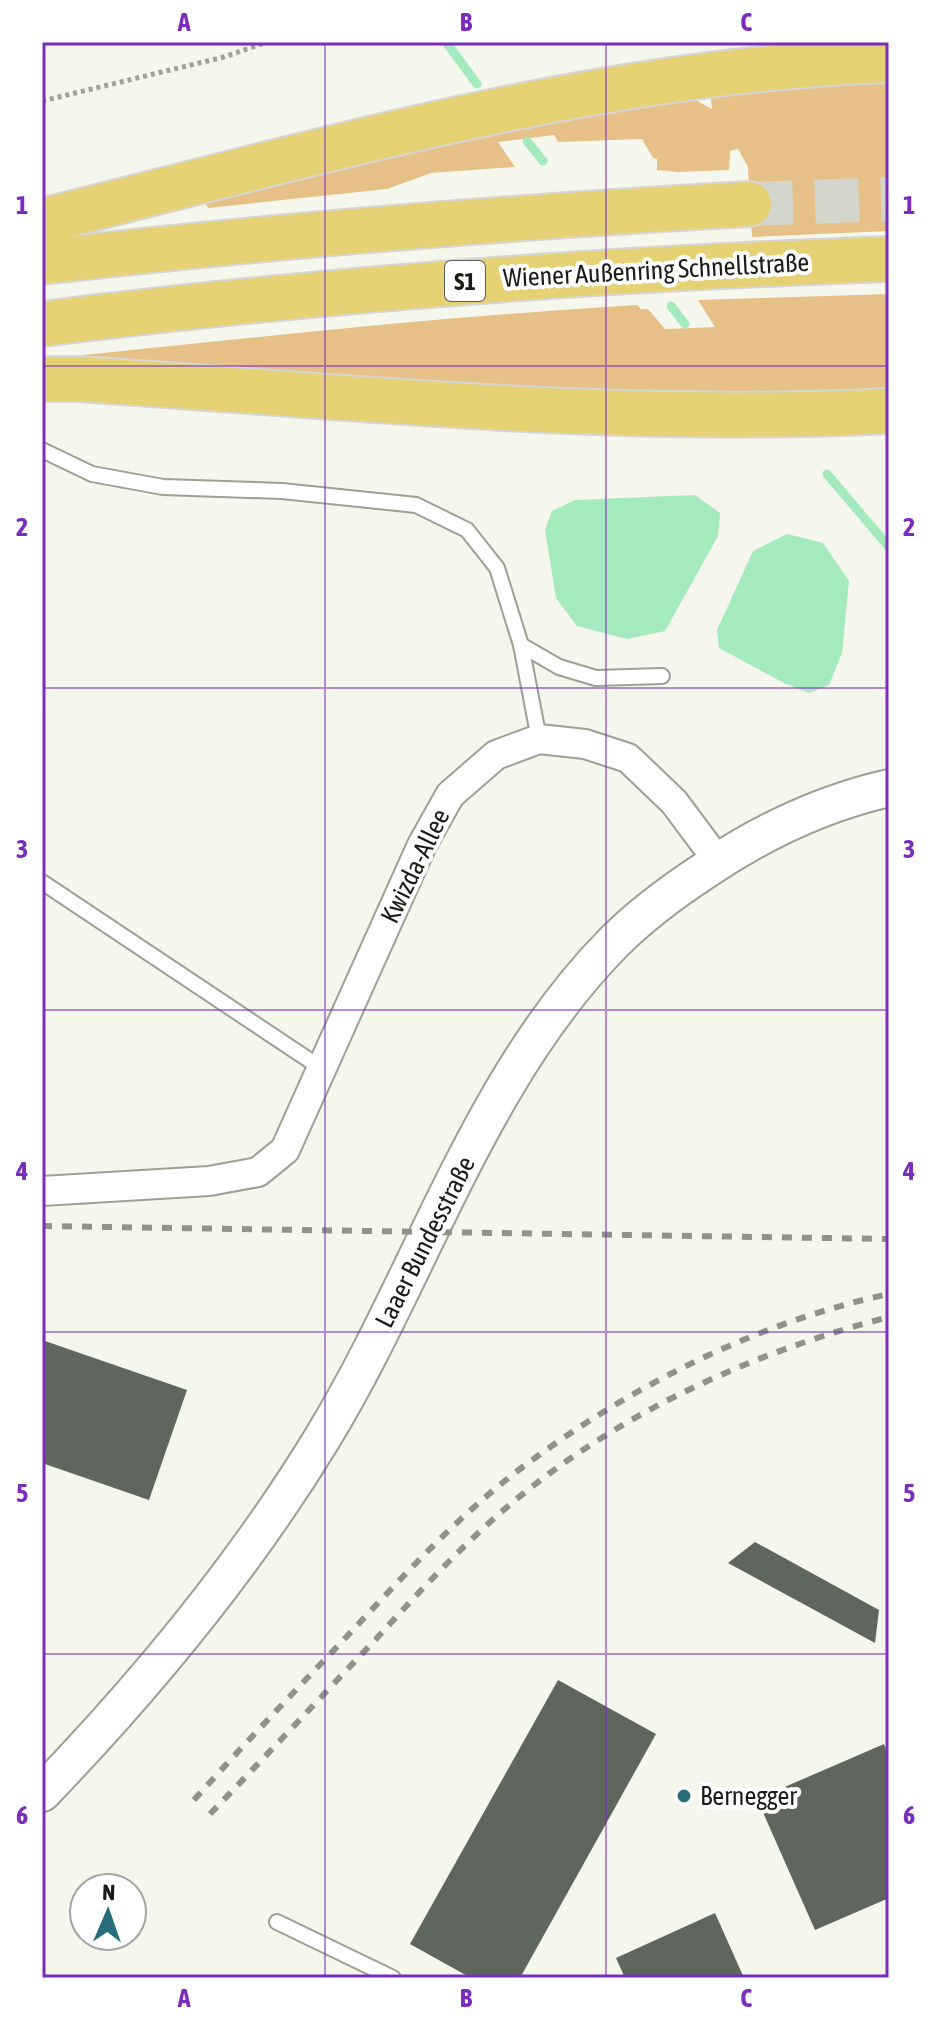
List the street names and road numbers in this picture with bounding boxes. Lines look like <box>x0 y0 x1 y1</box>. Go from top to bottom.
street label: Wiener Außenring Schnellstraße <box>502 247 810 293</box>
road number: S1 <box>445 261 485 301</box>
street label: Kwizda-Allee <box>375 804 455 928</box>
street label: Laaer Bundesstraße <box>369 1151 481 1333</box>

